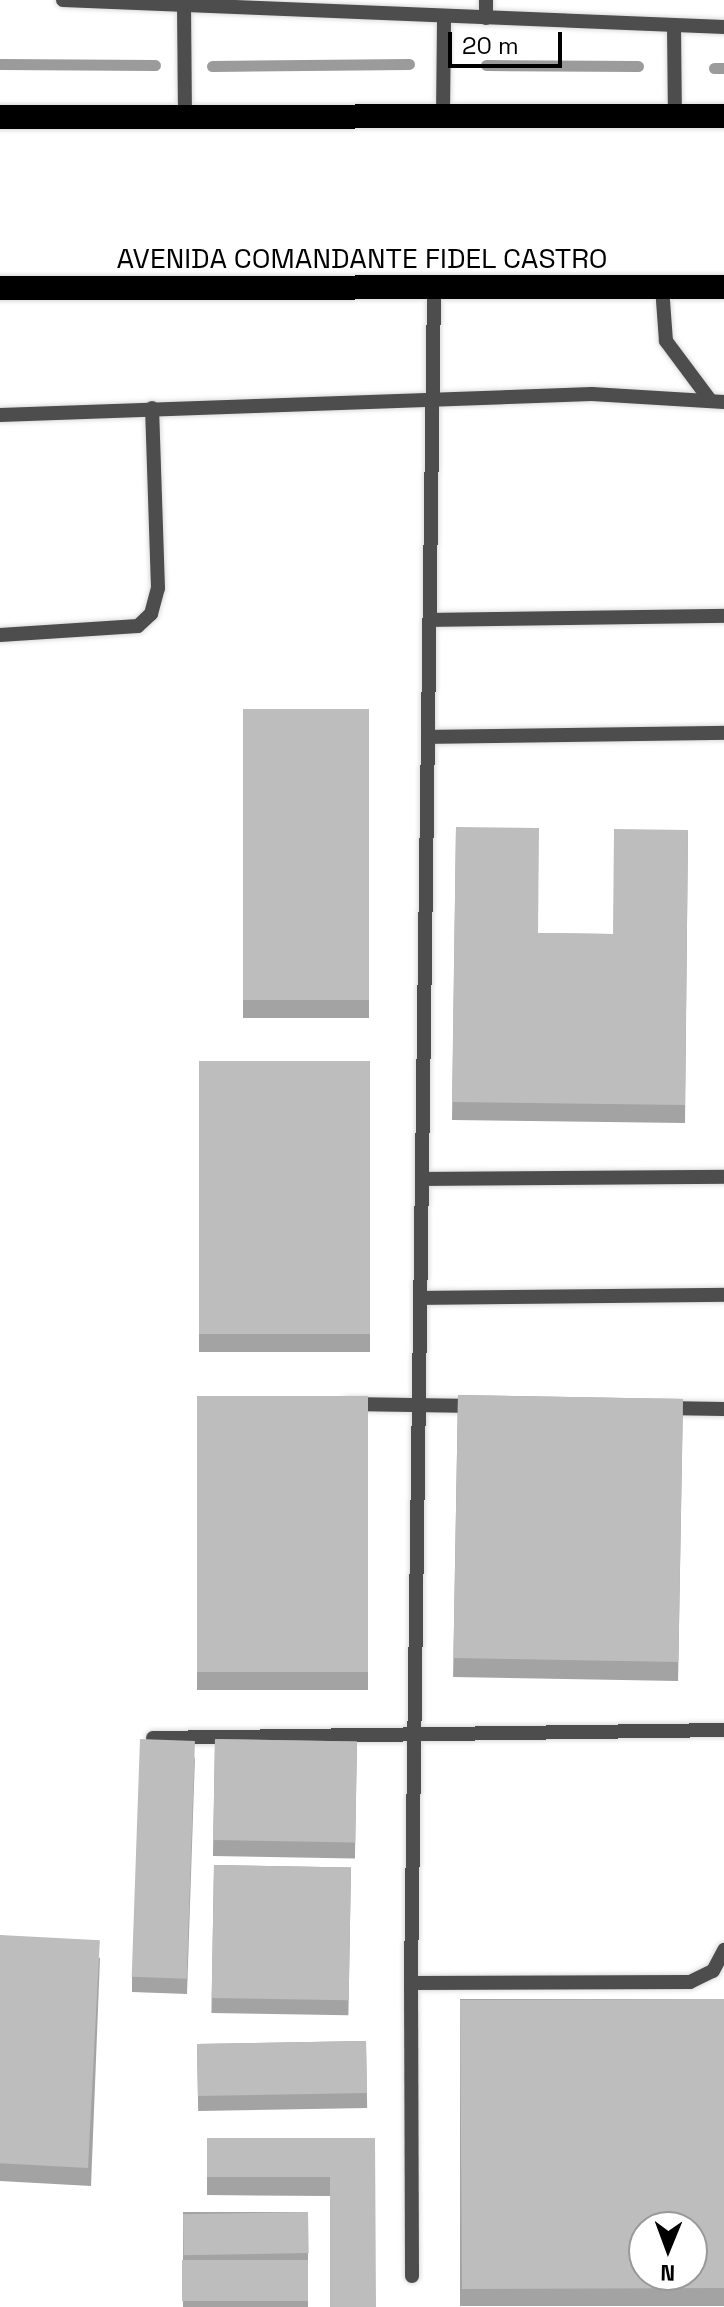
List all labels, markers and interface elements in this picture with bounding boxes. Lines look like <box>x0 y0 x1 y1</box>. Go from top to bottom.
scale bar <box>452 16 566 66</box>
text: 20 m <box>462 30 519 61</box>
street label: AVENIDA COMANDANTE FIDEL CASTRO <box>116 241 608 275</box>
north arrow <box>628 2211 708 2291</box>
text: N <box>660 2259 675 2287</box>

